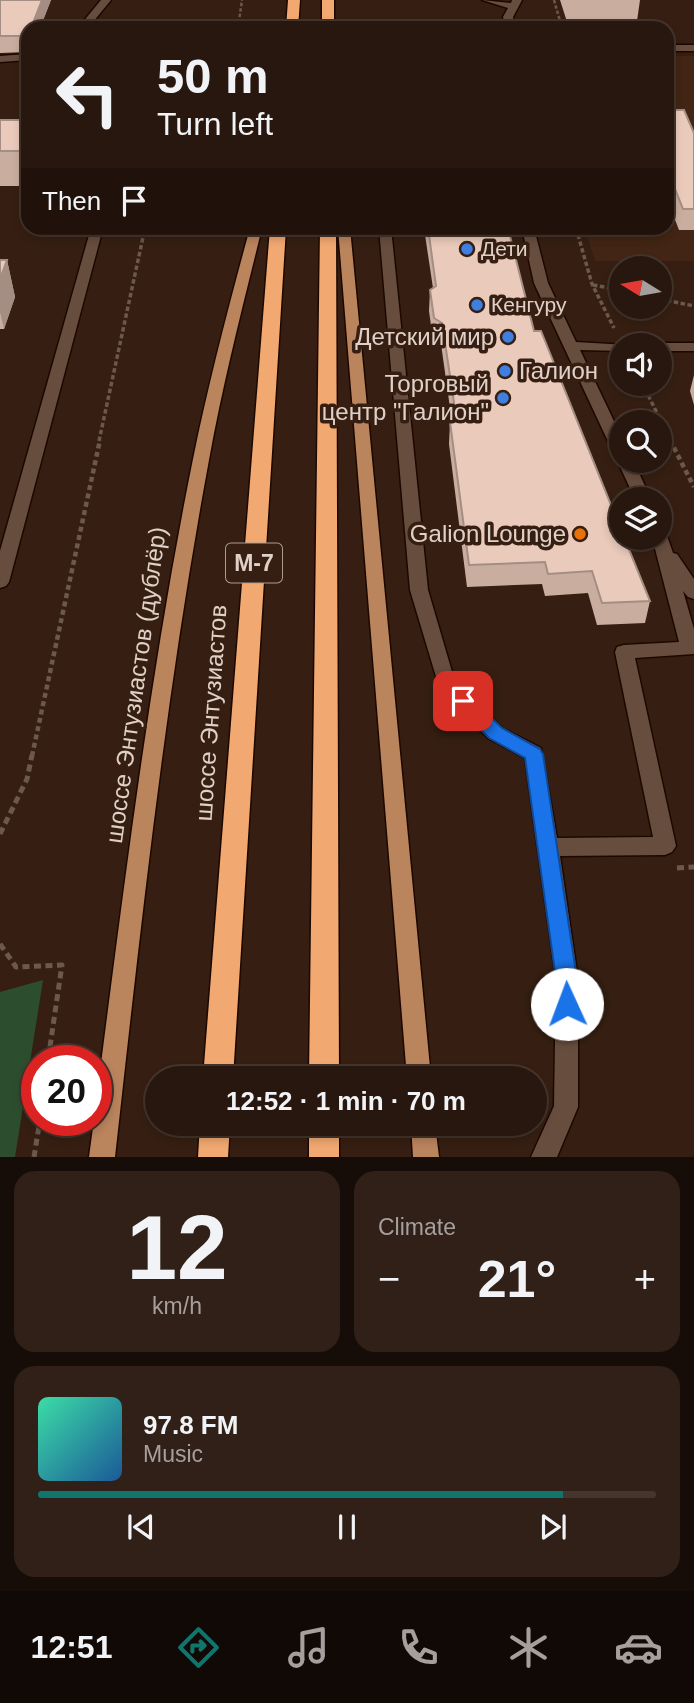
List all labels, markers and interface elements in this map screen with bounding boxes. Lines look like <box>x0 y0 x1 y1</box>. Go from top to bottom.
icon: left <box>42 49 133 140</box>
text: 50 m <box>157 49 269 103</box>
text: Turn left <box>157 106 273 142</box>
icon: arrive <box>115 182 153 220</box>
text: Then <box>42 186 101 216</box>
place label: Дети <box>481 237 528 260</box>
marker: Дети <box>459 241 475 257</box>
north arrow <box>609 256 672 318</box>
map controls <box>609 256 672 550</box>
place label: Кенгуру <box>491 293 567 316</box>
marker: Кенгуру <box>469 297 485 313</box>
place label: Детский мир <box>355 323 494 350</box>
marker: Детский мир <box>500 329 516 345</box>
button: sound <box>609 333 672 396</box>
place label: Галион <box>519 357 598 384</box>
marker: Галион <box>497 363 513 379</box>
place label: Торговый центр "Галион" <box>322 370 489 425</box>
marker: Торговый центр "Галион" <box>495 390 511 406</box>
button: search <box>609 410 672 473</box>
button: layers <box>609 487 672 550</box>
place label: Galion Lounge <box>410 520 566 547</box>
street label: шоссе Энтузиастов (дублёр) <box>100 525 171 845</box>
marker: Galion Lounge <box>572 526 588 542</box>
road number: М-7 <box>226 544 282 582</box>
street label: шоссе Энтузиастов <box>189 604 232 822</box>
pin <box>433 671 493 731</box>
icon: arrive <box>444 682 482 720</box>
position arrow <box>530 967 604 1041</box>
speed limit sign: 20 <box>21 1045 112 1136</box>
text: 12:52 · 1 min · 70 m <box>226 1086 466 1116</box>
text: 12 <box>126 1197 228 1298</box>
text: Climate <box>378 1214 456 1240</box>
text: 21° <box>478 1250 556 1308</box>
text: − <box>378 1258 400 1300</box>
text: + <box>634 1258 656 1300</box>
text: km/h <box>152 1293 202 1319</box>
text: 97.8 FM <box>143 1410 238 1440</box>
text: Music <box>143 1441 203 1467</box>
icon: previous <box>122 1508 160 1546</box>
icon: pause <box>328 1508 366 1546</box>
icon: next <box>534 1508 572 1546</box>
icon: directions <box>174 1623 223 1672</box>
icon: music <box>284 1623 333 1672</box>
icon: phone <box>394 1623 443 1672</box>
icon: climate <box>504 1623 553 1672</box>
icon: car <box>614 1623 663 1672</box>
text: 12:51 <box>31 1629 112 1665</box>

